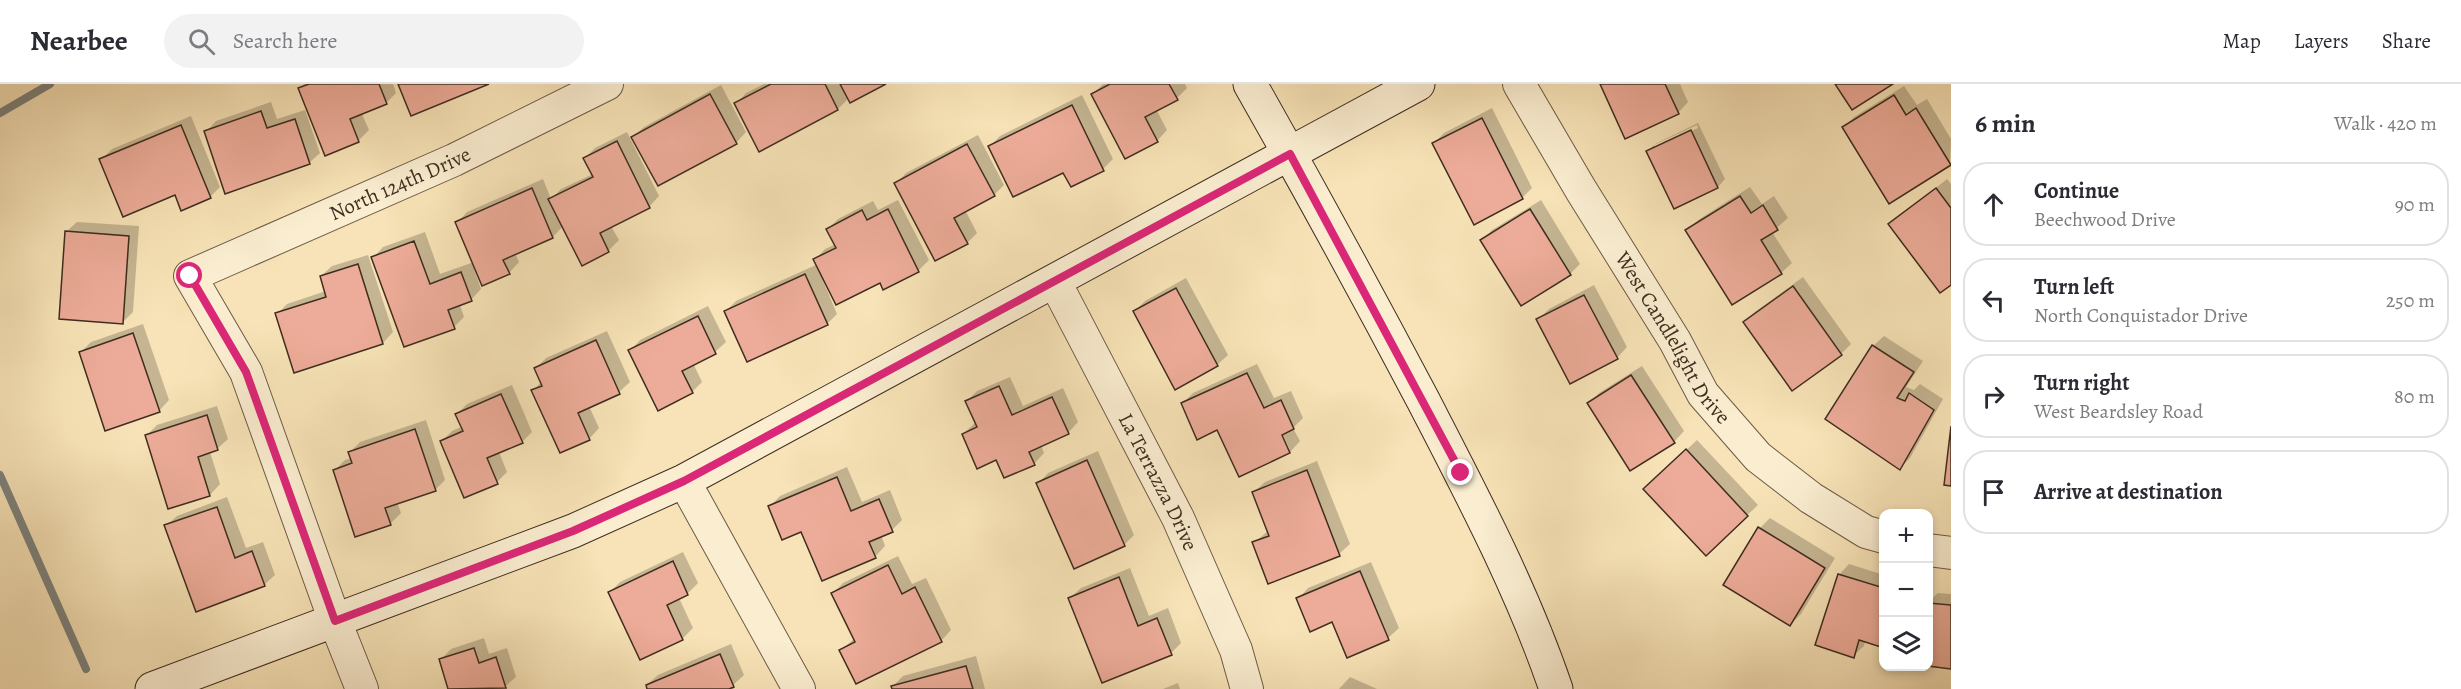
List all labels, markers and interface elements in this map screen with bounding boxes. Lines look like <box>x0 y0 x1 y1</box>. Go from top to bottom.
search box <box>164 14 584 68</box>
text: Nearbee <box>30 22 128 60</box>
icon: search <box>185 25 218 58</box>
text: Search here <box>233 26 337 56</box>
text: Map <box>2222 27 2261 55</box>
text: Layers <box>2294 27 2349 55</box>
text: Share <box>2382 27 2431 55</box>
text: 6 min <box>1975 106 2036 141</box>
text: Walk · 420 m <box>2334 110 2437 137</box>
street label: North 124th Drive <box>325 140 475 227</box>
text: Continue <box>2034 176 2119 206</box>
icon: ahead <box>1977 188 2010 221</box>
text: 90 m <box>2395 191 2435 218</box>
text: Beechwood Drive <box>2034 206 2176 233</box>
street label: West Candlelight Drive <box>1608 245 1737 430</box>
route start <box>176 262 202 288</box>
text: Turn left <box>2034 272 2114 302</box>
icon: left <box>1977 284 2010 317</box>
text: 250 m <box>2386 287 2435 314</box>
text: North Conquistador Drive <box>2034 302 2248 329</box>
text: Turn right <box>2034 368 2130 398</box>
icon: right <box>1977 380 2010 413</box>
text: 80 m <box>2394 383 2435 410</box>
text: West Beardsley Road <box>2034 398 2203 425</box>
street label: La Terrazza Drive <box>1112 408 1205 555</box>
route end <box>1447 459 1473 485</box>
icon: arrive <box>1977 476 2010 509</box>
text: Arrive at destination <box>2034 477 2223 507</box>
map controls <box>1879 509 1933 671</box>
button: + <box>1879 509 1933 563</box>
button: − <box>1879 563 1933 617</box>
button: layers <box>1879 617 1933 671</box>

